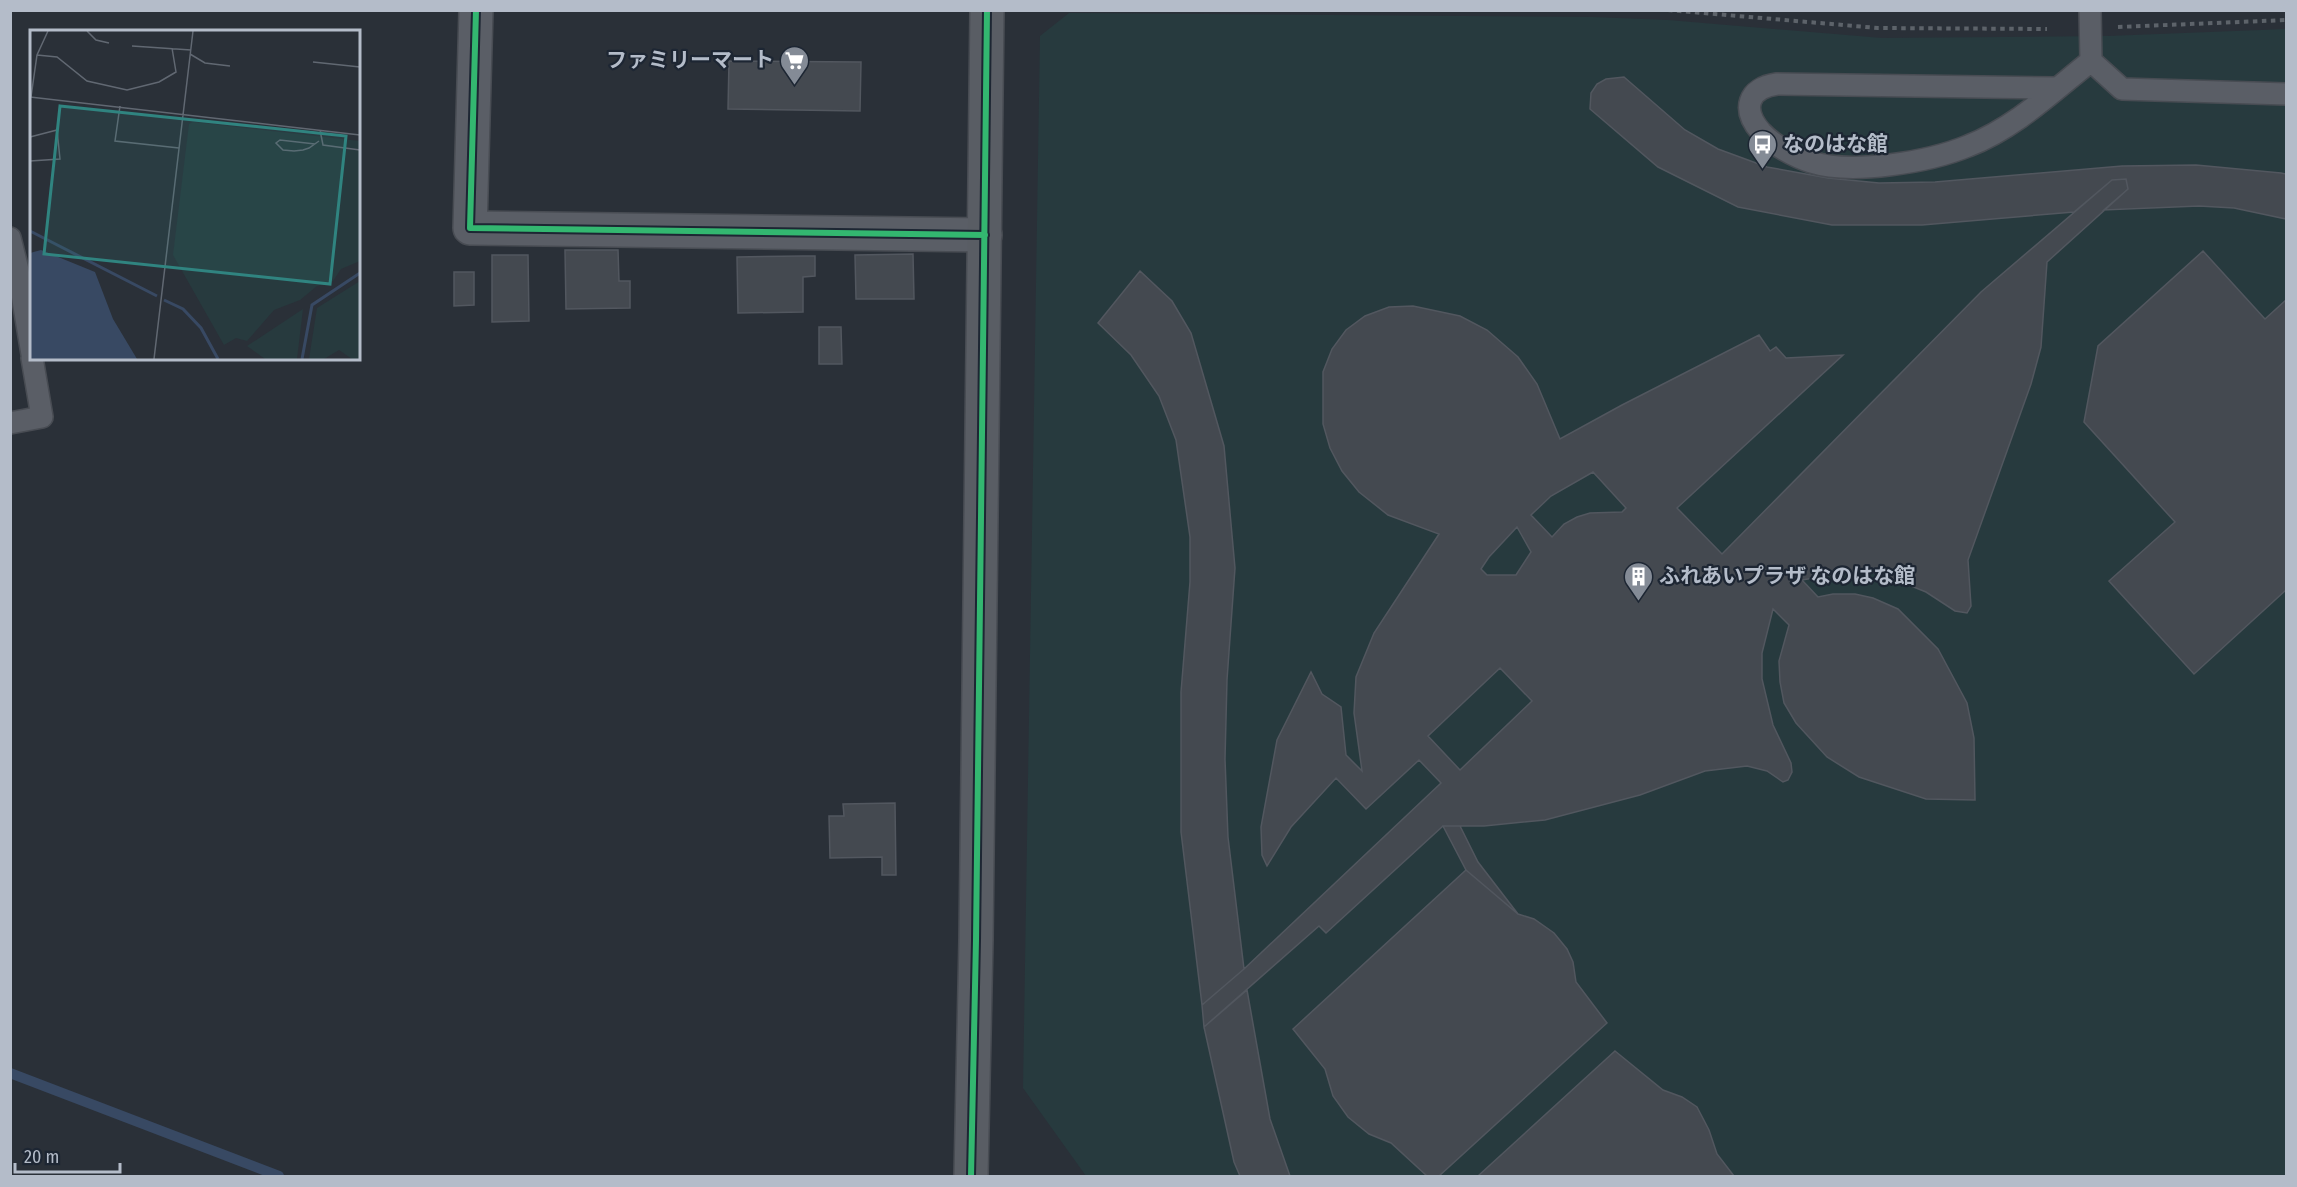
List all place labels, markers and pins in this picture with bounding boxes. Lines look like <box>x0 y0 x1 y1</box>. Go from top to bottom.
supermarket icon: ファミリーマート <box>779 44 811 86</box>
place label: ファミリーマート <box>606 47 774 73</box>
bus stop icon: なのはな館 <box>1746 128 1778 170</box>
place label: なのはな館 <box>1783 131 1888 157</box>
building icon: ふれあいプラザ なのはな館 <box>1622 560 1654 602</box>
place label: ふれあいプラザ なのはな館 <box>1659 563 1915 589</box>

